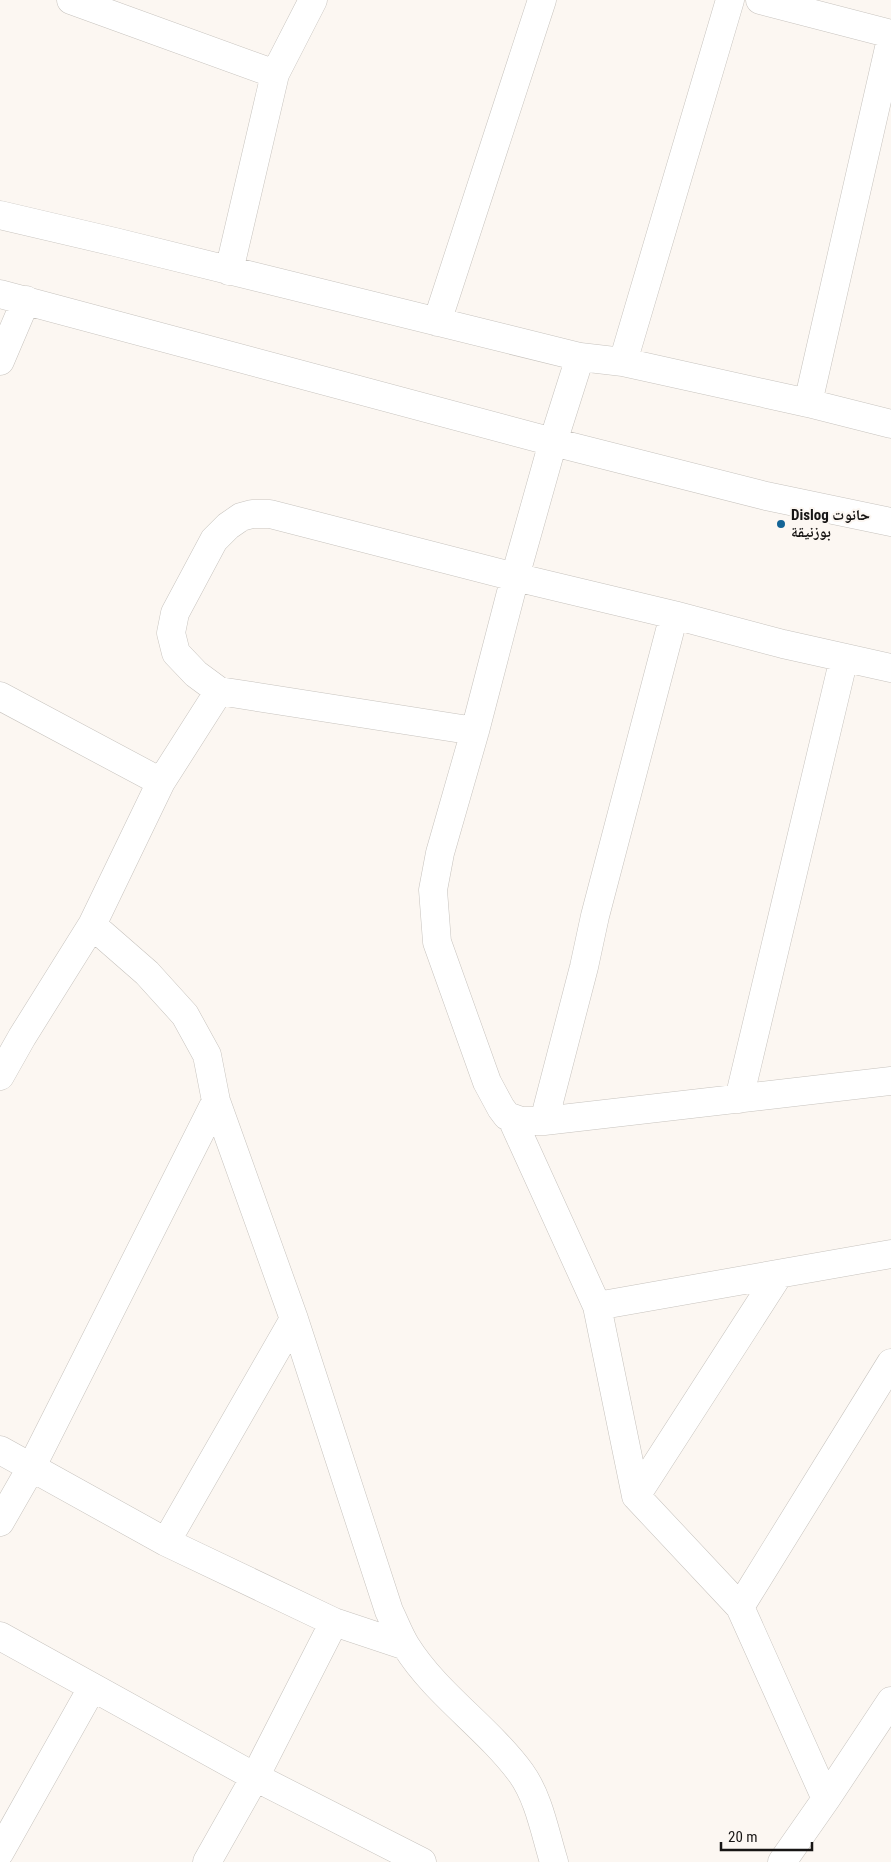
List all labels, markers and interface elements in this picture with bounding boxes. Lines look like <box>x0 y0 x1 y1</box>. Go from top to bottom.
place label: Dislog حانوت بوزنيقة <box>791 506 870 541</box>
marker: Dislog حانوت بوزنيقة <box>775 518 787 530</box>
scale bar <box>721 1820 812 1852</box>
text: 20 m <box>728 1828 758 1846</box>

